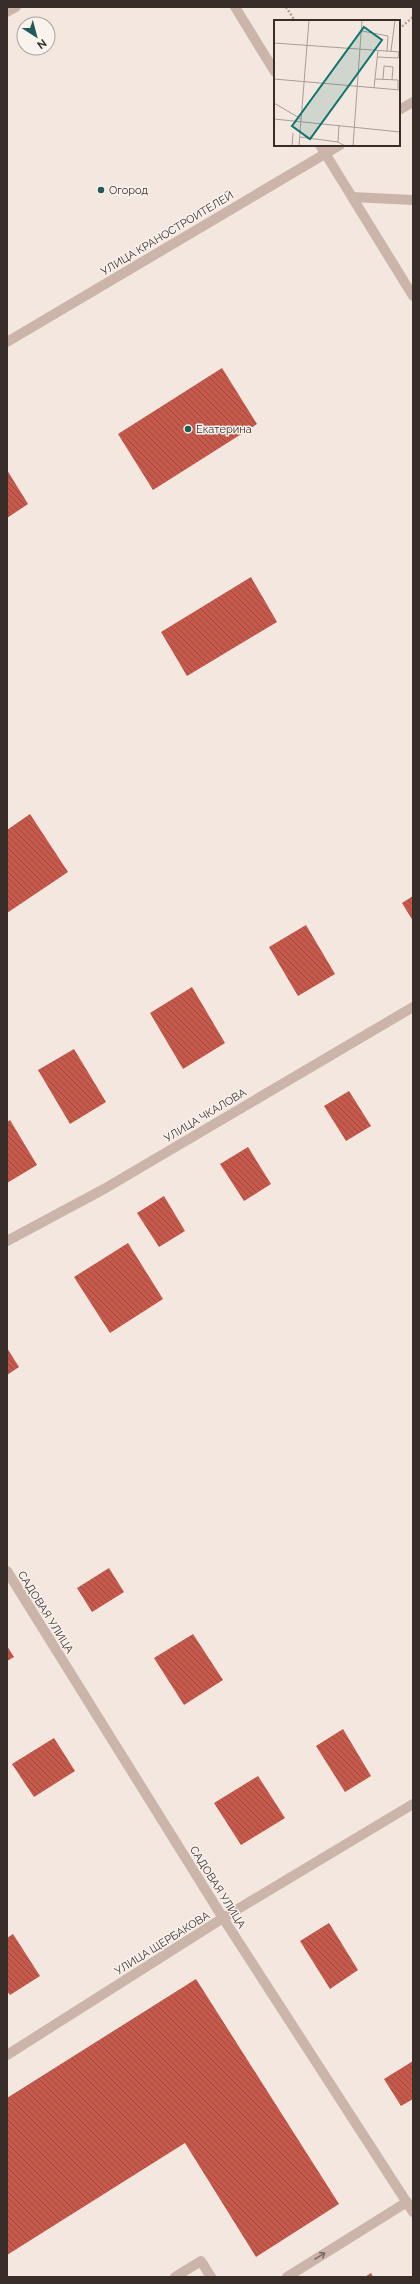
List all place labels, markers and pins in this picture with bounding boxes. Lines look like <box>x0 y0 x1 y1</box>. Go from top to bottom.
place label: Огород <box>109 184 149 197</box>
marker: Огород <box>96 185 106 195</box>
place label: Екатерина <box>196 423 252 436</box>
marker: Екатерина <box>183 424 193 434</box>

